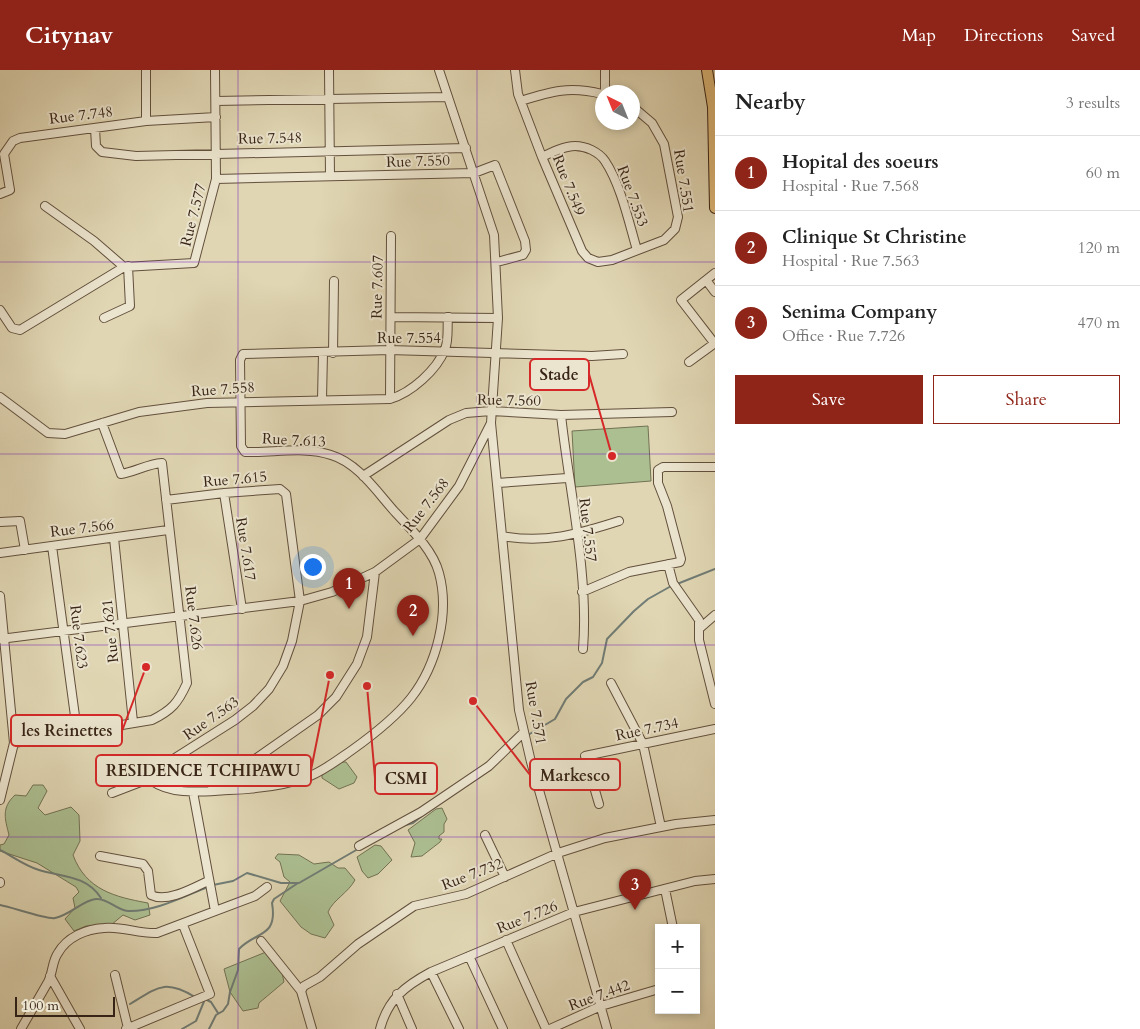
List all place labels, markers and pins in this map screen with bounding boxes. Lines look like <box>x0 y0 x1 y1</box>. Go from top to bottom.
callout: Stade <box>530 359 589 390</box>
pin: 1 <box>333 568 365 609</box>
pin: 2 <box>397 595 429 636</box>
callout: les Reinettes <box>11 715 122 746</box>
callout: RESIDENCE TCHIPAWU <box>96 755 311 786</box>
callout: Markesco <box>530 759 620 790</box>
callout: CSMI <box>375 763 437 794</box>
pin: 3 <box>619 869 651 910</box>

